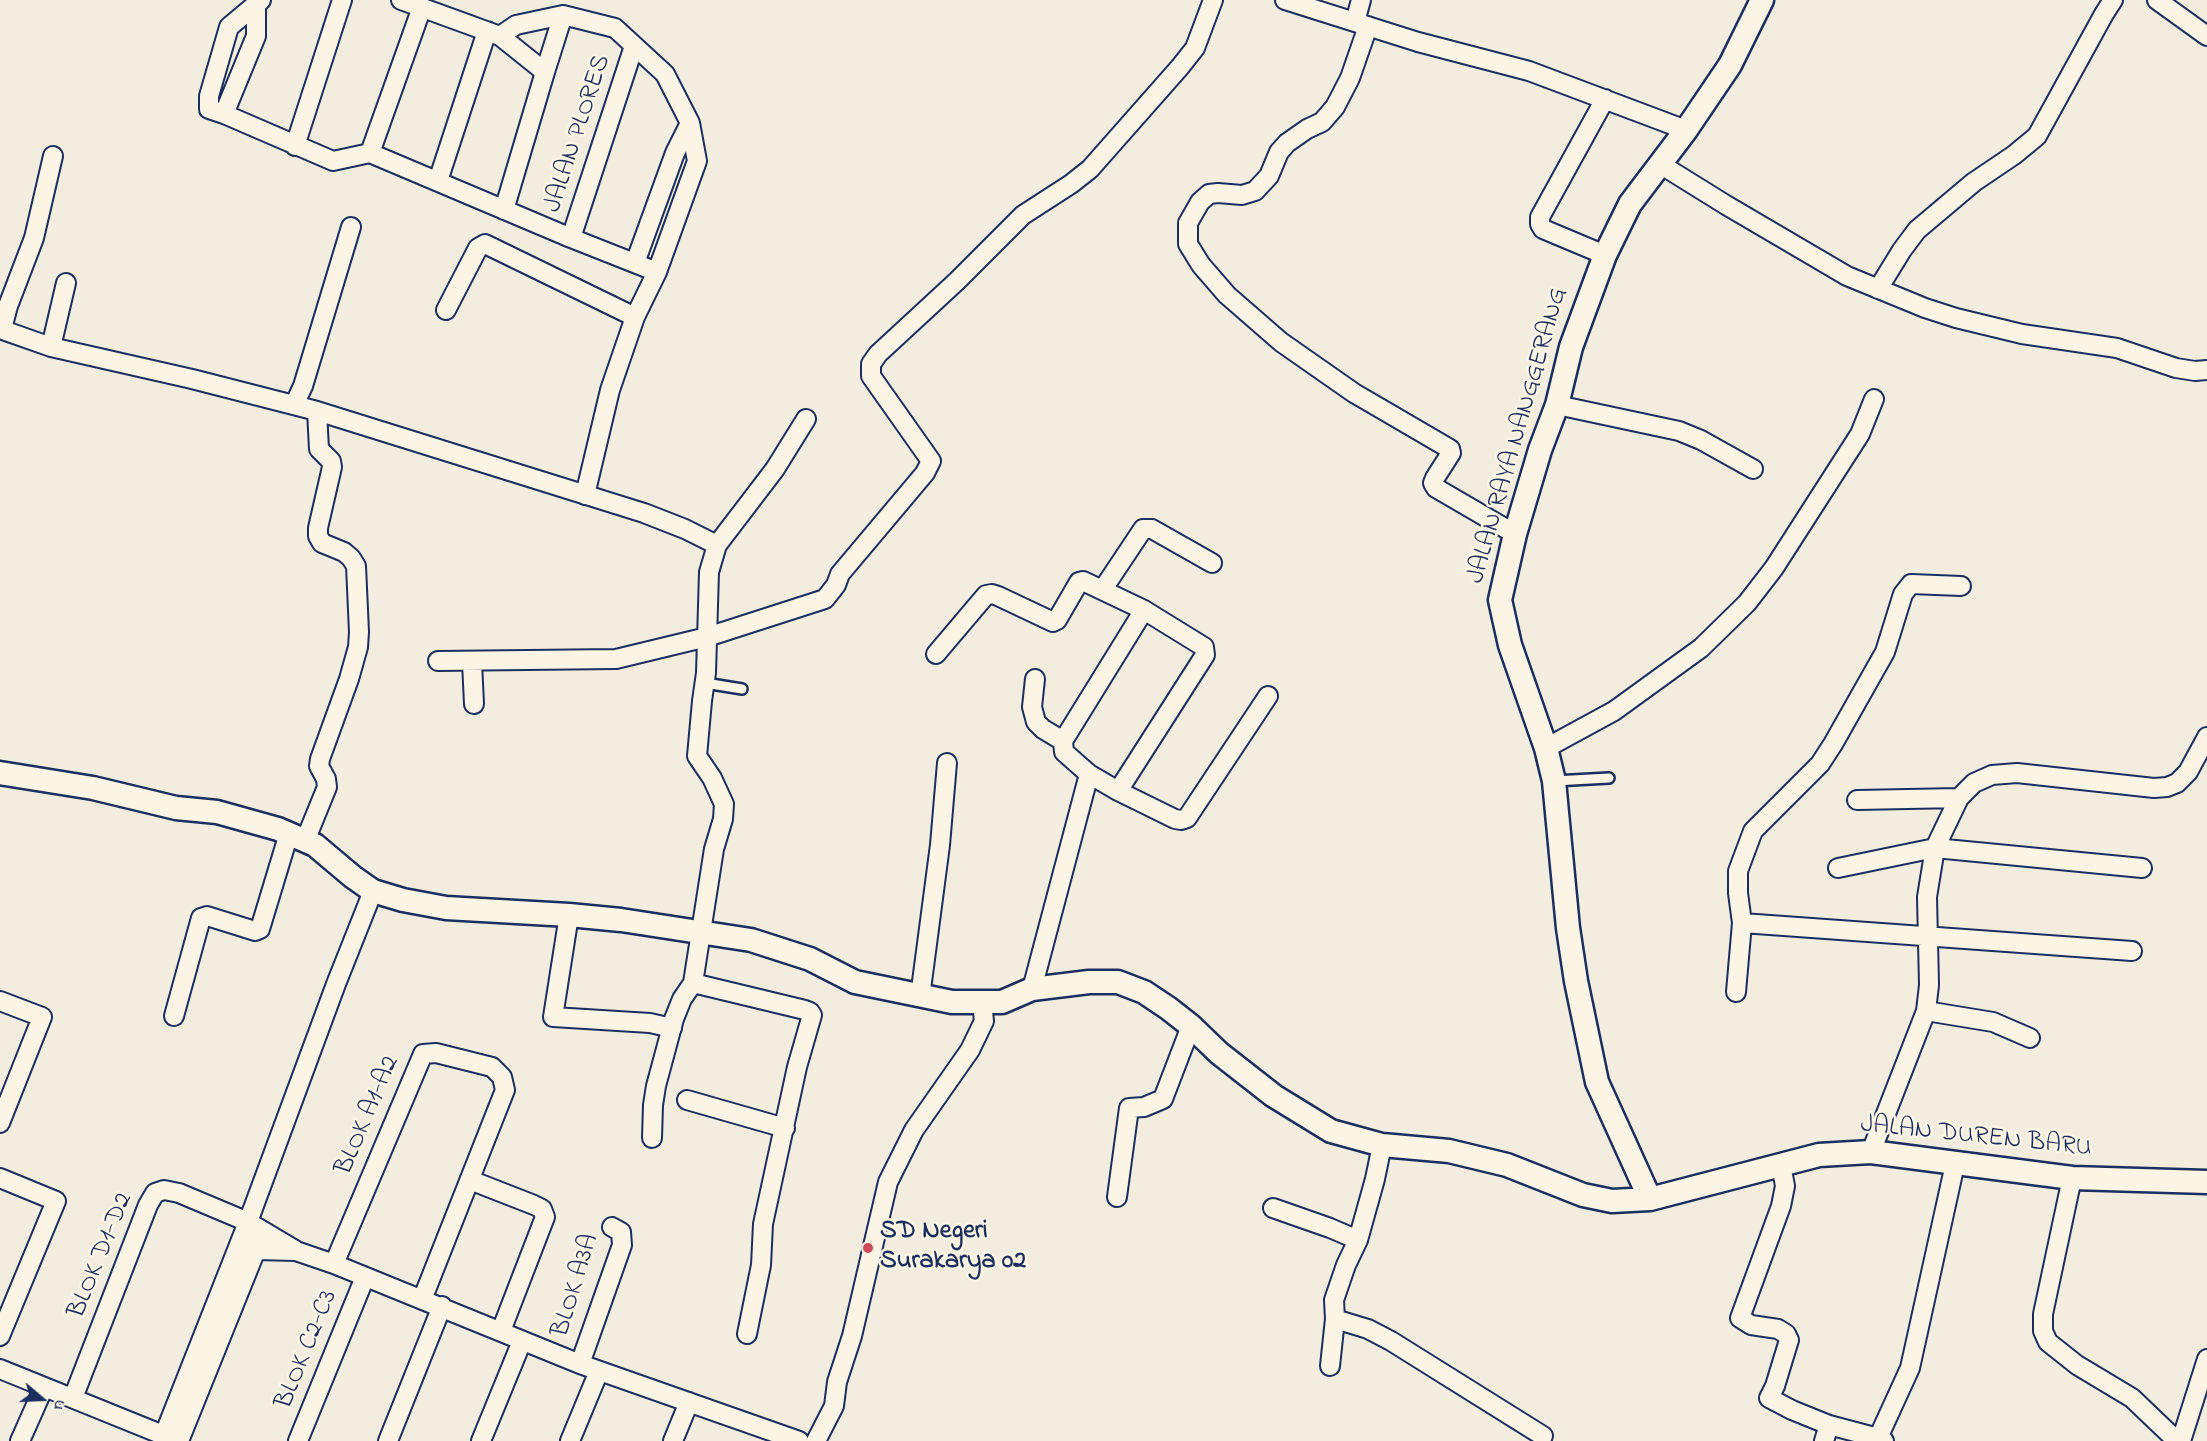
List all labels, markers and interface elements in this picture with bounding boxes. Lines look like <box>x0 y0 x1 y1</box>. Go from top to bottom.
street label: JALAN PLORES <box>539 51 619 217</box>
street label: JALAN RAYA NANGGERANG <box>1462 285 1576 587</box>
street label: BLOK A1-A2 <box>330 1052 408 1180</box>
street label: JALAN DUREN BARU <box>1859 1110 2093 1166</box>
street label: BLOK D1-D2 <box>63 1189 141 1323</box>
place label: SD Negeri Surakarya 02 <box>880 1217 1026 1278</box>
street label: BLOK A3A <box>547 1231 607 1341</box>
marker: SD Negeri Surakarya 02 <box>861 1241 875 1255</box>
street label: BLOK C2-C3 <box>270 1286 346 1414</box>
north arrow <box>12 1369 72 1429</box>
text: U <box>46 1396 72 1414</box>

